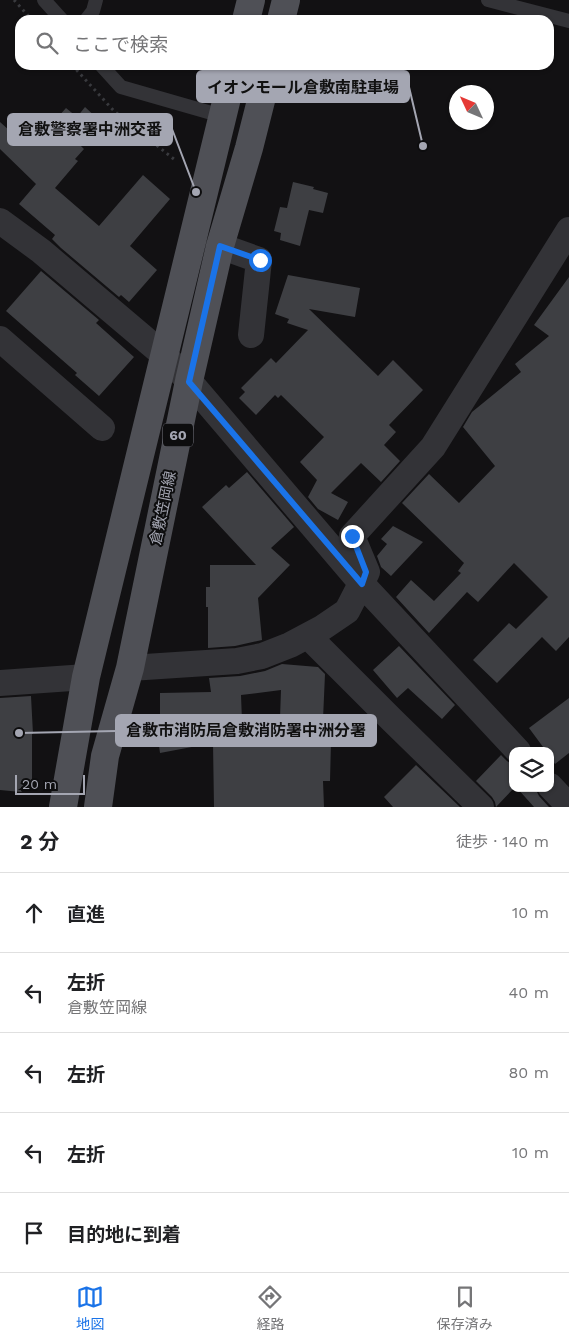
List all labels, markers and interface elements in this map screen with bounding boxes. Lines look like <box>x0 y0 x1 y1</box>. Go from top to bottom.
search box <box>15 15 554 70</box>
icon: search <box>33 29 61 57</box>
text: ここで検索 <box>73 33 168 56</box>
callout: イオンモール倉敷南駐車場 <box>197 71 409 102</box>
text: イオンモール倉敷南駐車場 <box>207 78 399 97</box>
north arrow <box>449 85 494 130</box>
callout: 倉敷警察署中洲交番 <box>8 114 172 145</box>
text: 倉敷警察署中洲交番 <box>18 120 162 139</box>
route start <box>249 249 272 272</box>
road number: 60 <box>163 424 193 446</box>
street label: 倉敷笠岡線 <box>146 469 180 547</box>
route end <box>341 525 364 548</box>
callout: 倉敷市消防局倉敷消防署中洲分署 <box>116 715 376 746</box>
text: 倉敷市消防局倉敷消防署中洲分署 <box>126 721 366 740</box>
map controls <box>509 747 554 792</box>
button: layers <box>509 747 554 792</box>
scale bar <box>15 772 85 795</box>
text: 20 m <box>22 776 57 792</box>
text: 2 分 <box>20 829 60 854</box>
text: 徒歩 · 140 m <box>456 832 549 851</box>
icon: ahead <box>20 899 48 927</box>
text: 直進 <box>67 903 105 926</box>
text: 10 m <box>512 903 549 922</box>
text: 左折 <box>67 971 105 994</box>
icon: left <box>20 979 48 1007</box>
text: 40 m <box>509 983 549 1002</box>
text: 倉敷笠岡線 <box>67 998 147 1017</box>
icon: left <box>20 1059 48 1087</box>
text: 左折 <box>67 1063 105 1086</box>
text: 80 m <box>508 1063 549 1082</box>
icon: left <box>20 1139 48 1167</box>
text: 左折 <box>67 1143 105 1166</box>
text: 10 m <box>512 1143 549 1162</box>
icon: arrive <box>20 1219 48 1247</box>
text: 目的地に到着 <box>67 1223 181 1246</box>
tab: 地図 <box>76 1283 104 1333</box>
tab: 経路 <box>256 1283 284 1333</box>
tab: 保存済み <box>437 1283 493 1333</box>

